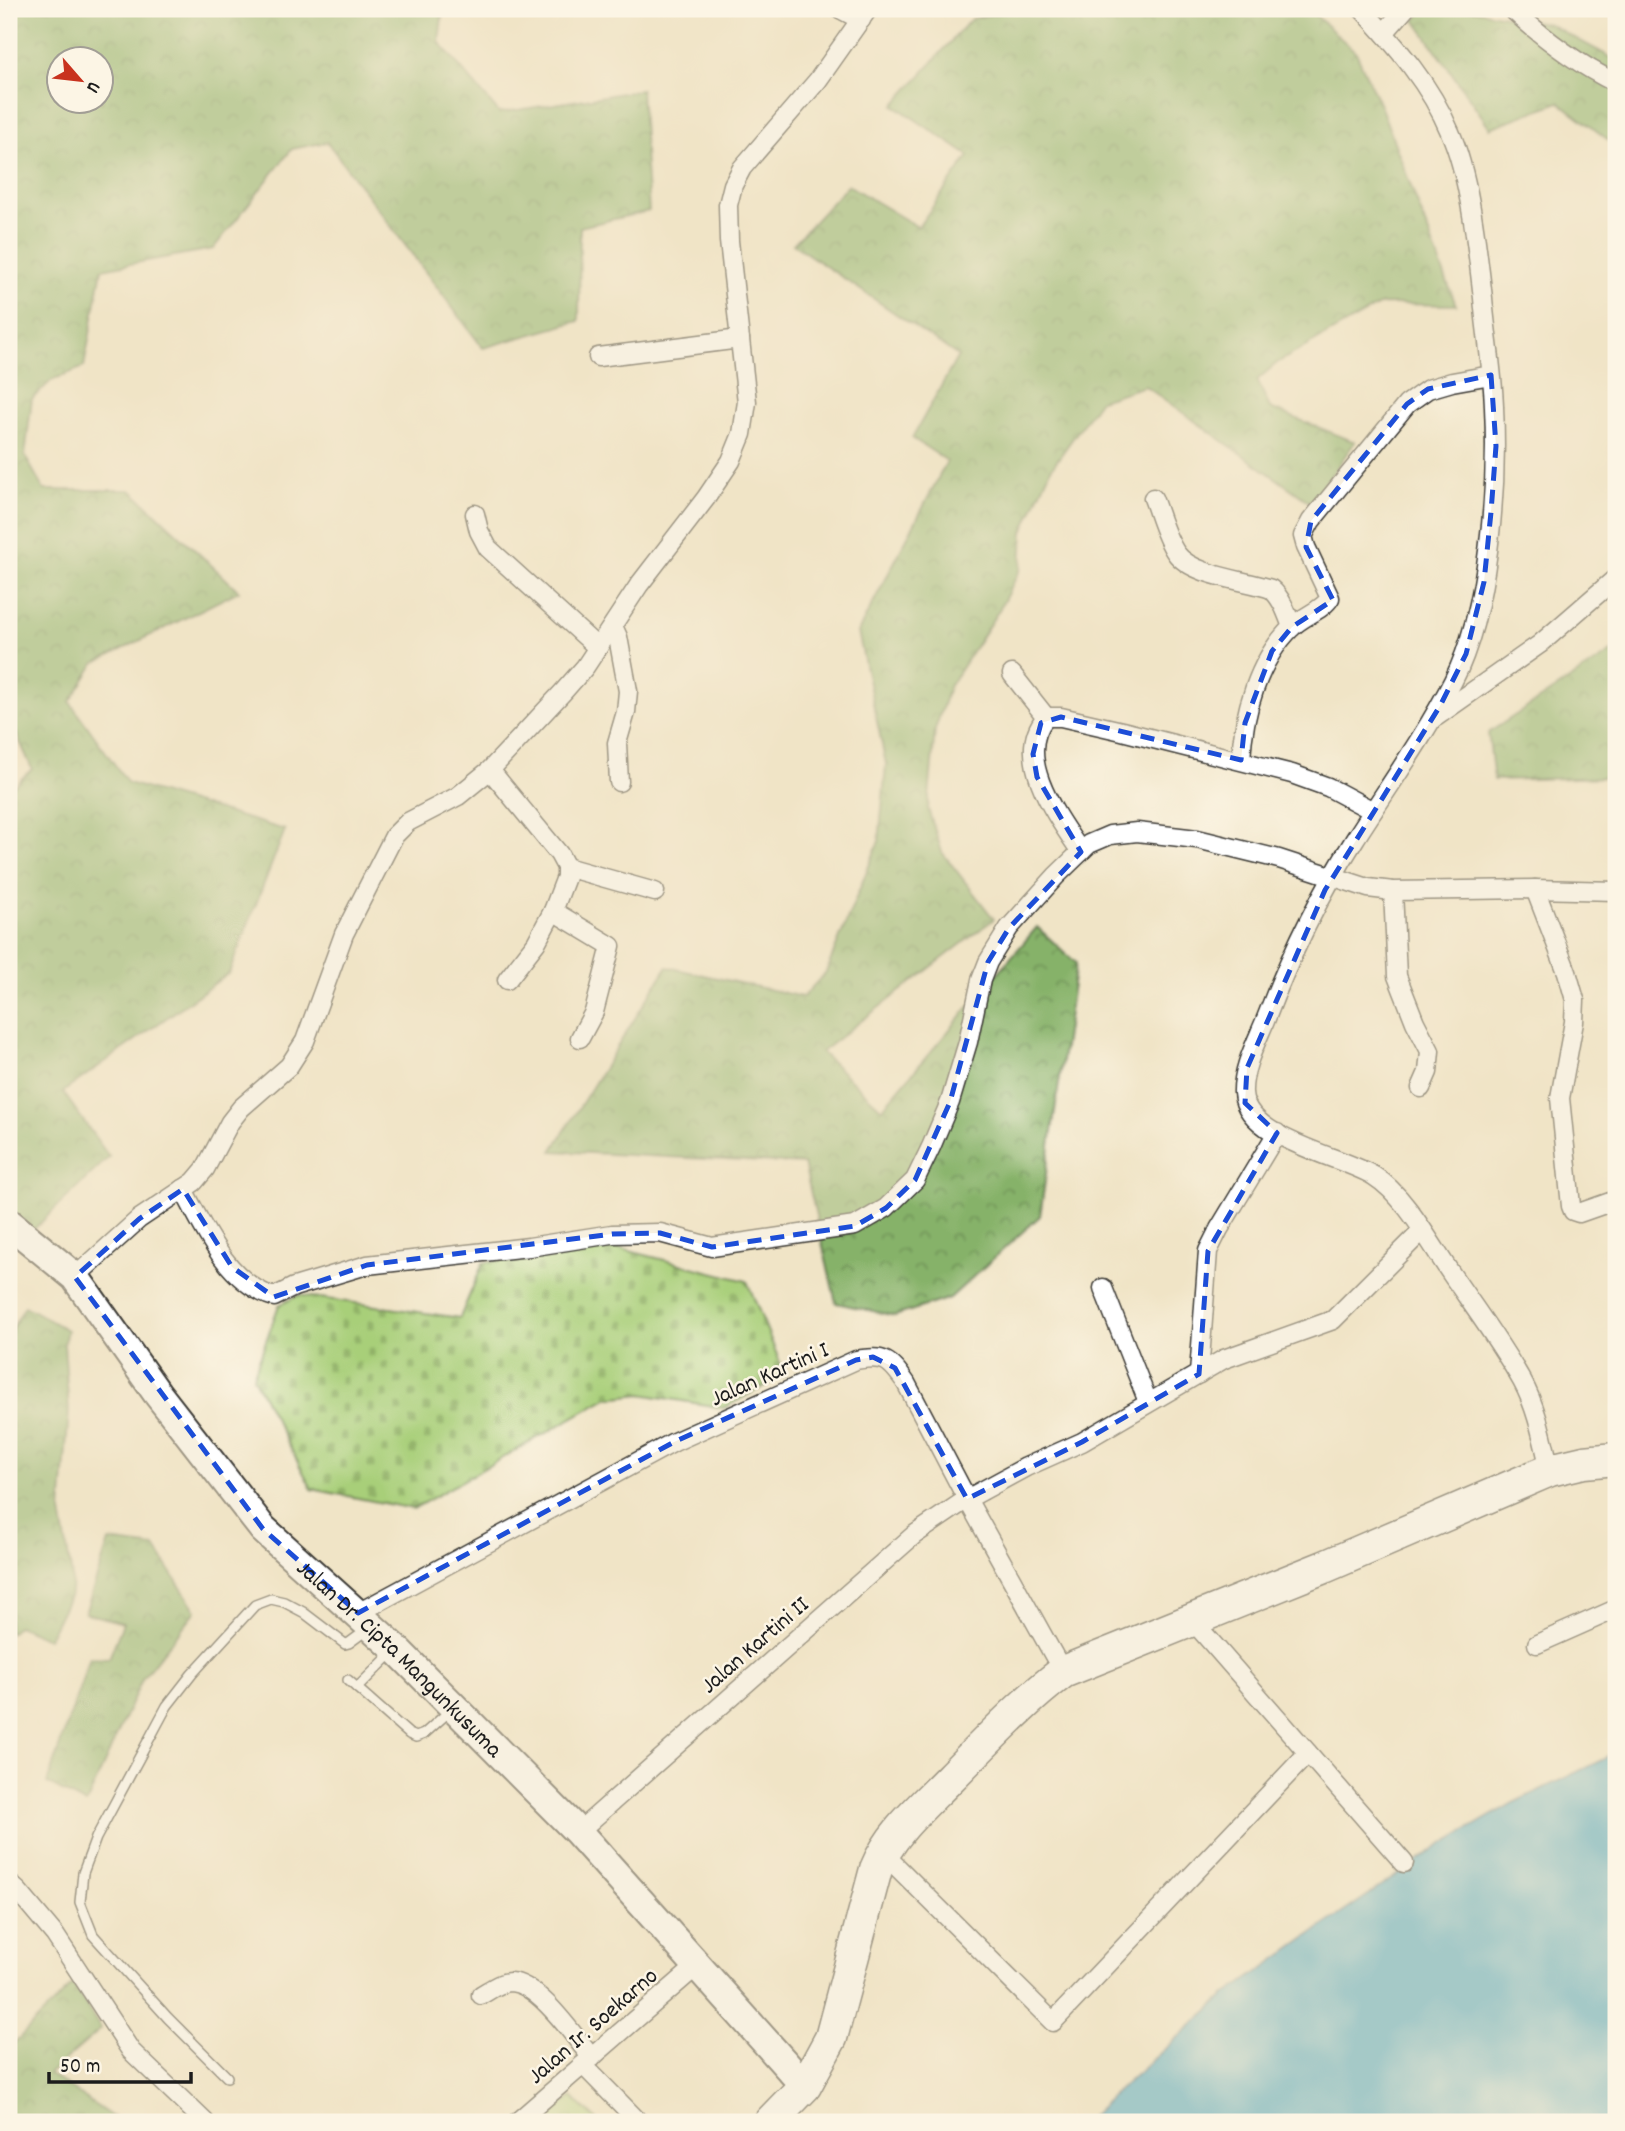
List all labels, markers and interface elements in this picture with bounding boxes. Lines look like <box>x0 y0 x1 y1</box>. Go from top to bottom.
north arrow <box>46 46 116 116</box>
text: U <box>78 76 106 97</box>
street label: Jalan Kartini I <box>706 1334 835 1417</box>
street label: Jalan Dr. Cipta Mangunkusuma <box>288 1553 510 1767</box>
street label: Jalan Kartini II <box>694 1589 818 1703</box>
street label: Jalan Ir. Soekarno <box>521 1961 667 2094</box>
scale bar <box>49 2040 191 2084</box>
text: 50 m <box>60 2053 100 2083</box>

